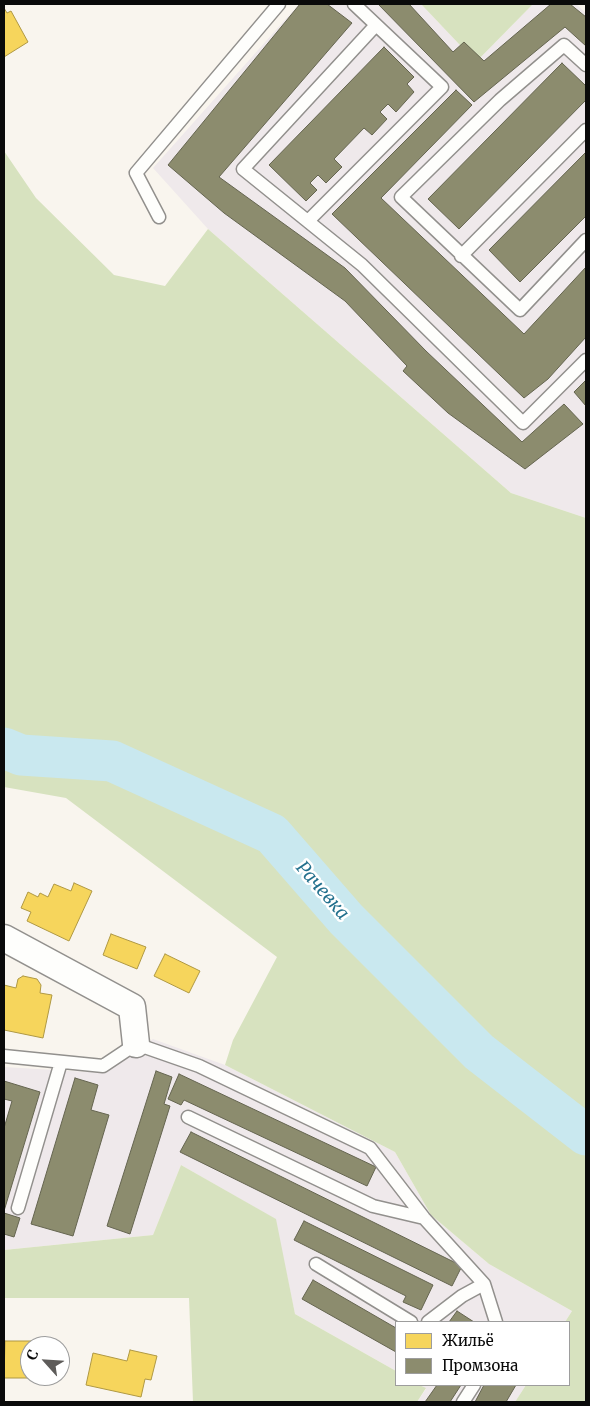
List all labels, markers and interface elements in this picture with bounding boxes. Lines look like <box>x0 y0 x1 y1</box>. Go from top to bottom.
water label: Рачевка <box>291 857 353 925</box>
legend <box>395 1321 570 1386</box>
text: Жильё <box>442 1331 494 1350</box>
north arrow <box>20 1336 70 1386</box>
text: С <box>22 1347 43 1363</box>
text: Промзона <box>442 1356 518 1375</box>

